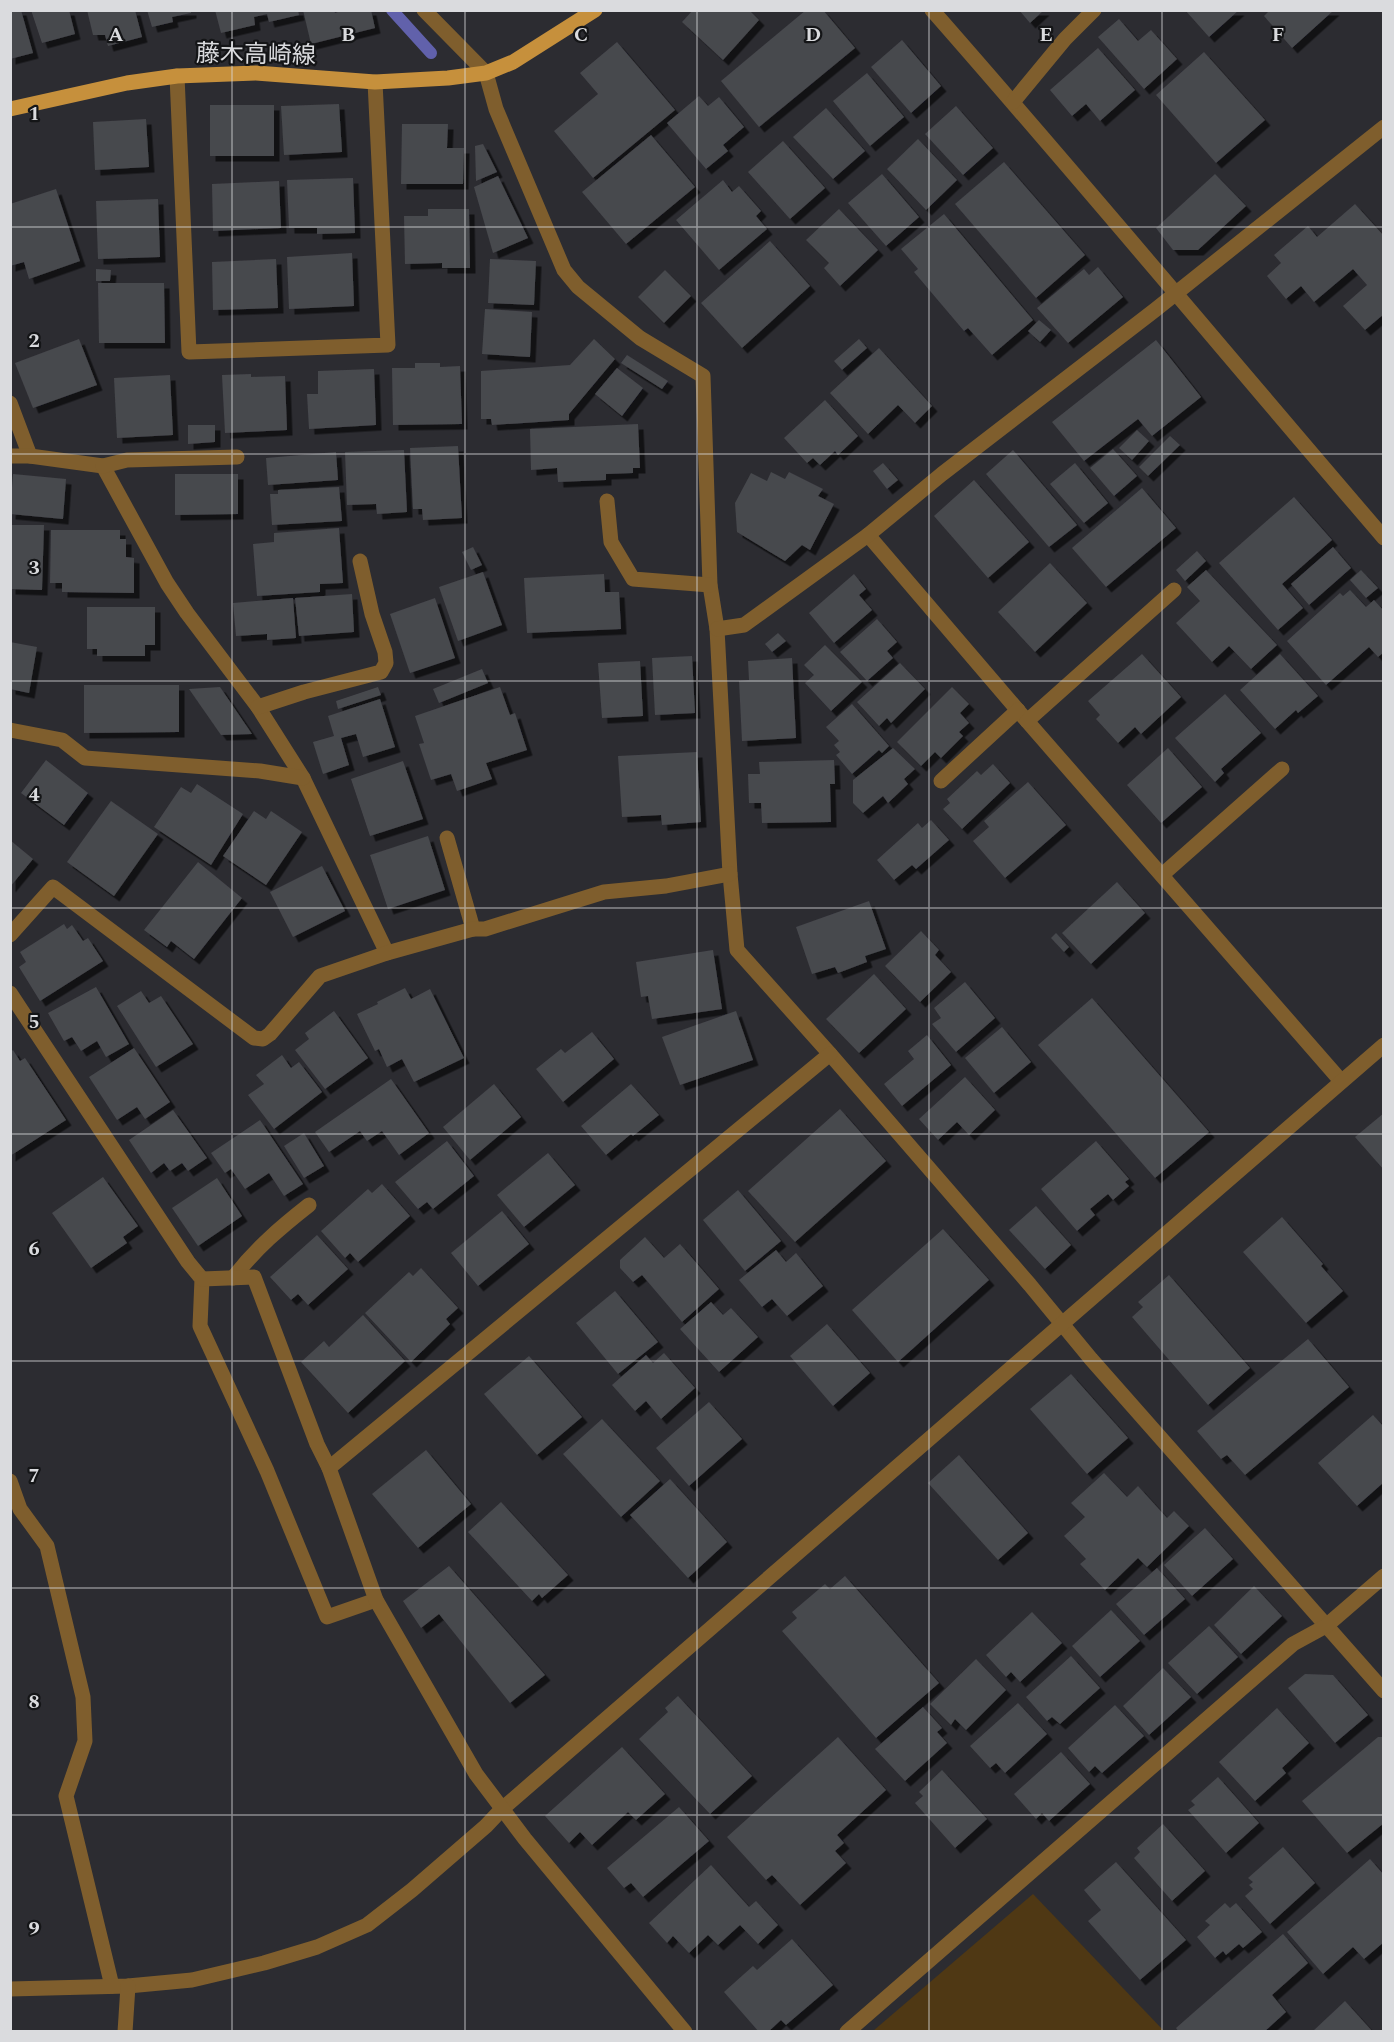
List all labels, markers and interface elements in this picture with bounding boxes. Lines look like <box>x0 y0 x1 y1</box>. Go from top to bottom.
text: A <box>108 20 124 50</box>
text: B <box>341 20 355 50</box>
text: C <box>574 20 588 50</box>
text: D <box>805 20 821 50</box>
text: E <box>1039 20 1053 50</box>
text: F <box>1272 20 1284 50</box>
street label: 藤木高崎線 <box>196 36 316 74</box>
text: 1 <box>28 99 40 129</box>
text: 2 <box>28 326 40 356</box>
text: 3 <box>28 553 40 583</box>
text: 4 <box>28 780 40 810</box>
text: 5 <box>28 1007 40 1037</box>
text: 6 <box>28 1234 40 1264</box>
text: 7 <box>28 1461 40 1491</box>
text: 8 <box>28 1687 40 1717</box>
text: 9 <box>28 1914 40 1944</box>

